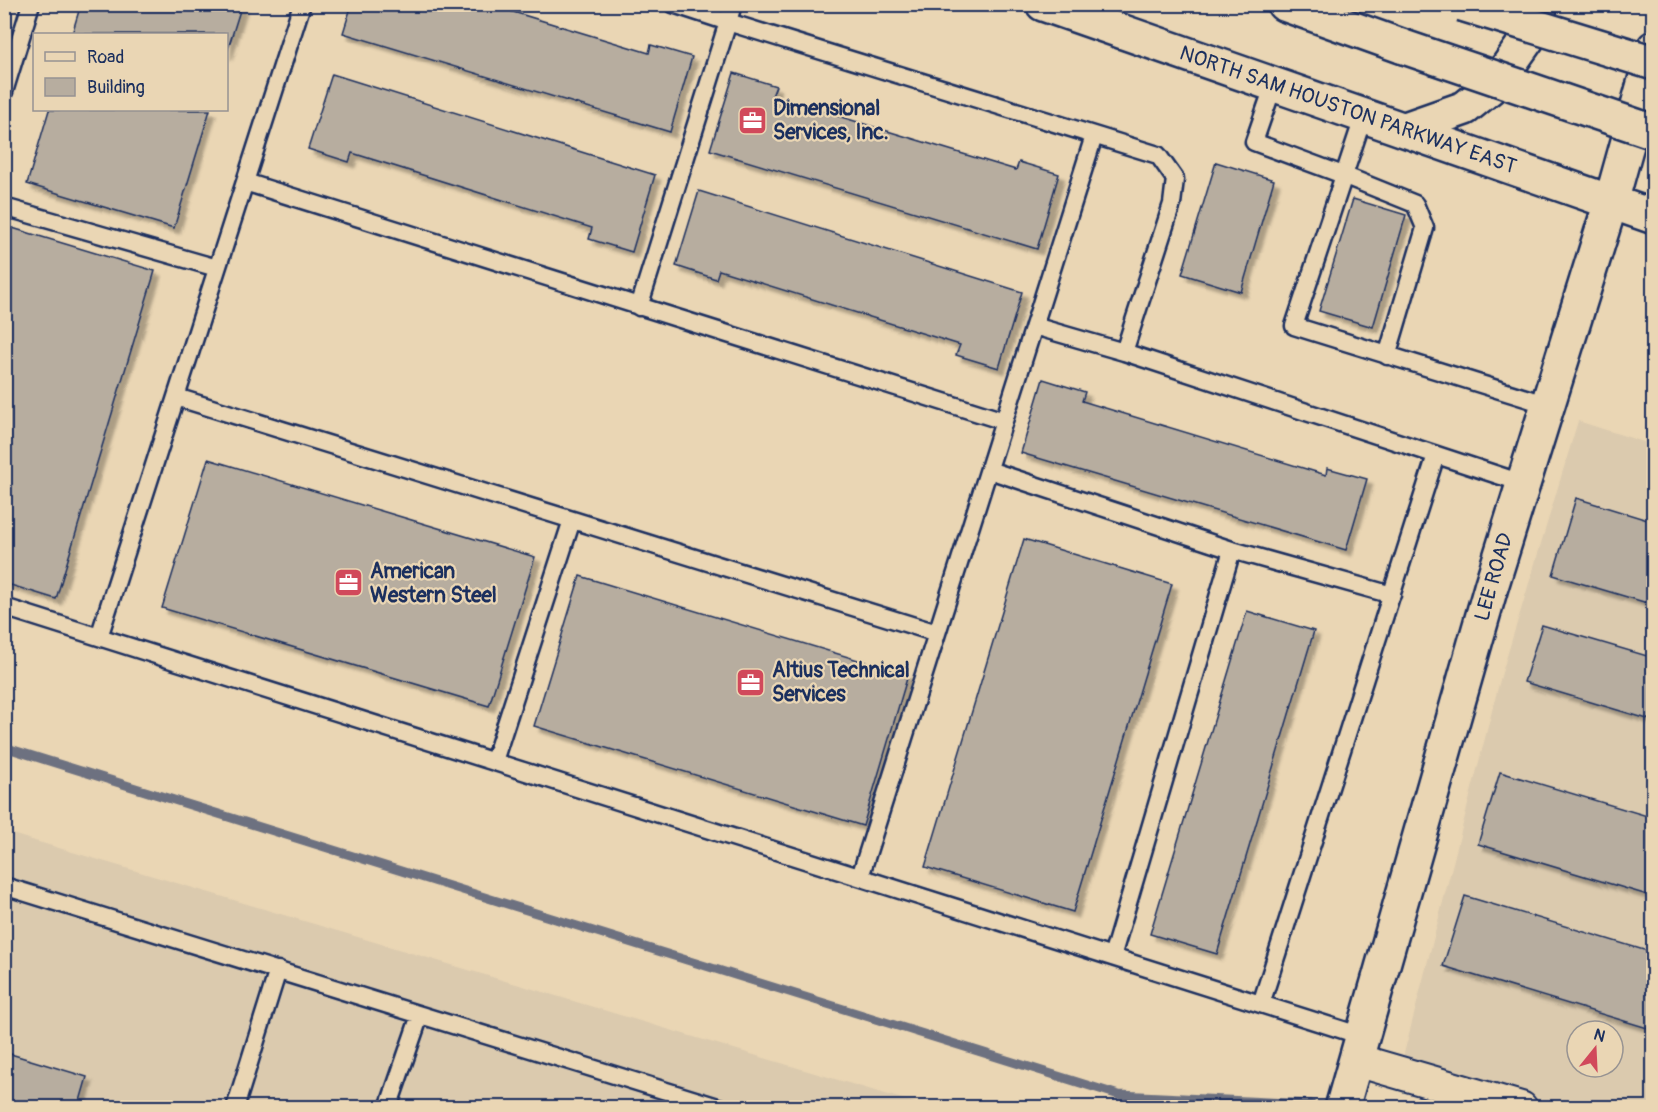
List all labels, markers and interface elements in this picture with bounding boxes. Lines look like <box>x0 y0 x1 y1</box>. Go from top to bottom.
legend <box>33 33 228 111</box>
street label: NORTH SAM HOUSTON PARKWAY EAST <box>1176 40 1520 181</box>
text: Road <box>87 46 124 69</box>
text: Building <box>87 76 145 99</box>
place label: Dimensional Services, Inc. <box>773 95 889 146</box>
office icon: Dimensional Services, Inc. <box>736 104 768 136</box>
street label: LEE ROAD <box>1469 530 1519 624</box>
place label: American Western Steel <box>370 558 497 609</box>
office icon: American Western Steel <box>333 567 365 599</box>
place label: Altius Technical Services <box>772 657 910 708</box>
office icon: Altius Technical Services <box>735 666 767 698</box>
north arrow <box>1565 1019 1625 1079</box>
text: N <box>1591 1025 1608 1047</box>

